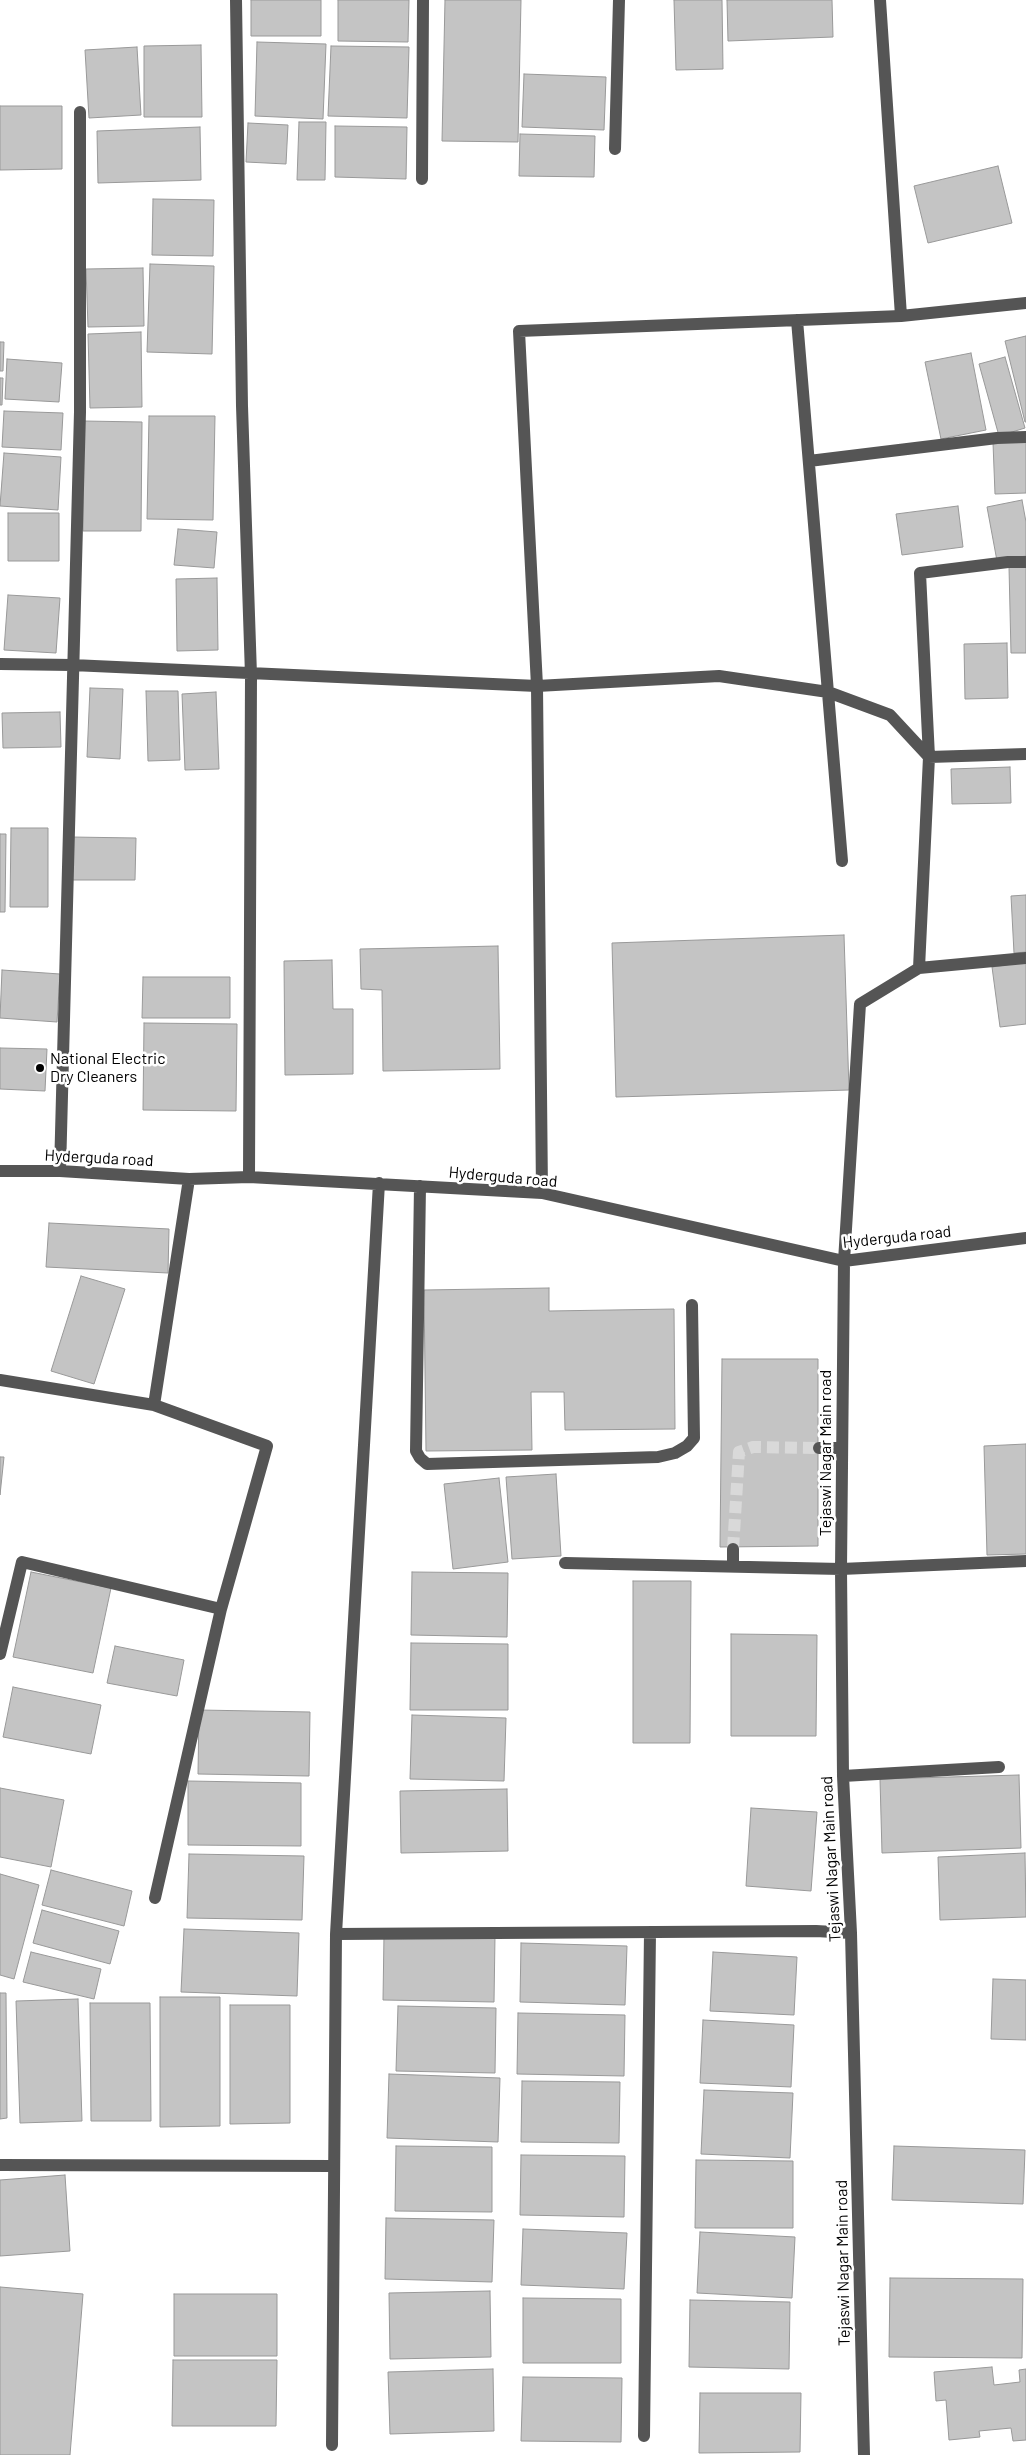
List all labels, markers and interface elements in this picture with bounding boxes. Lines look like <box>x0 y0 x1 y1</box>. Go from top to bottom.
place label: National Electric Dry Cleaners <box>50 1049 165 1087</box>
marker: National Electric Dry Cleaners <box>34 1062 46 1074</box>
street label: Hyderguda road <box>44 1146 154 1170</box>
street label: Hyderguda road <box>448 1163 558 1191</box>
street label: Hyderguda road <box>842 1222 952 1252</box>
street label: Tejaswi Nagar Main road <box>816 1370 836 1536</box>
street label: Tejaswi Nagar Main road <box>817 1775 845 1943</box>
street label: Tejaswi Nagar Main road <box>832 2180 854 2346</box>

